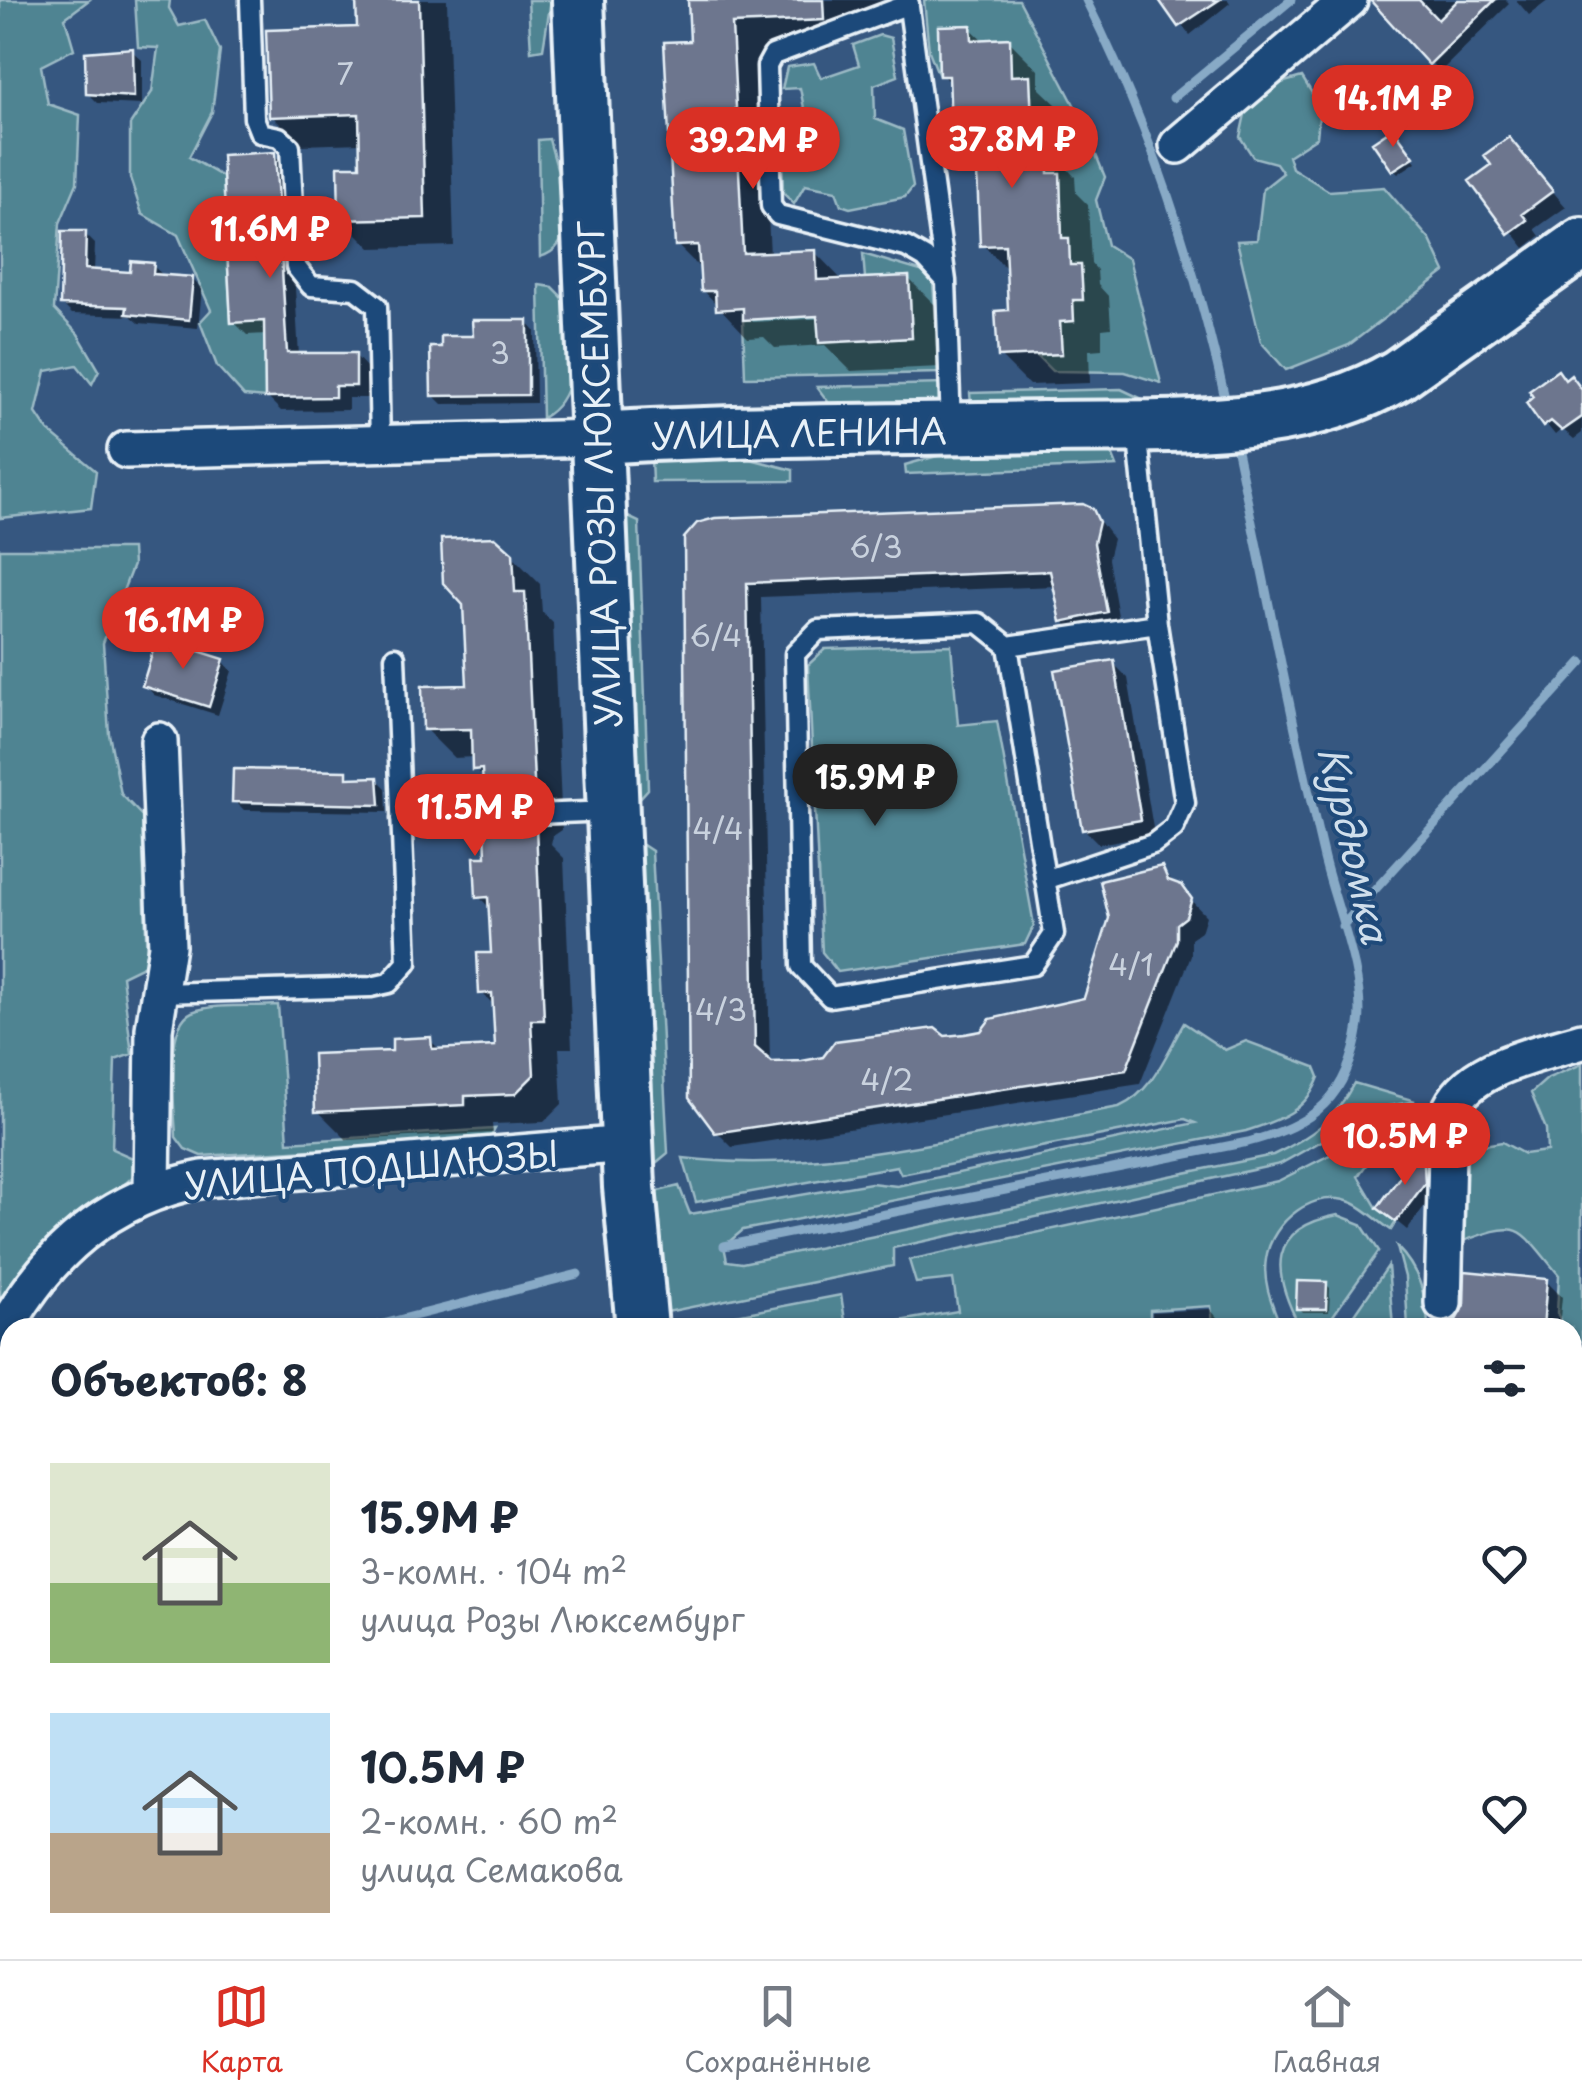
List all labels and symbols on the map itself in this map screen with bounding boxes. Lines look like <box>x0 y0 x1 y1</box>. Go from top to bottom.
house number: 7 <box>336 50 354 95</box>
pin: 14.1M ₽ <box>1301 65 1485 150</box>
pin: 37.8M ₽ <box>920 106 1104 191</box>
pin: 39.2M ₽ <box>661 107 845 192</box>
pin: 11.6M ₽ <box>178 196 362 281</box>
street label: УЛИЦА РОЗЫ ЛЮКСЕМБУРГ <box>563 220 633 728</box>
house number: 3 <box>490 329 510 374</box>
street label: УЛИЦА ЛЕНИНА <box>651 403 947 461</box>
house number: 6/3 <box>849 523 903 568</box>
pin: 16.1M ₽ <box>91 587 275 672</box>
house number: 6/4 <box>690 612 742 657</box>
water label: Курдюмка <box>1305 740 1406 949</box>
pin: 15.9M ₽ <box>783 744 967 829</box>
pin: 11.5M ₽ <box>383 774 567 859</box>
house number: 4/4 <box>692 805 744 850</box>
house number: 4/1 <box>1108 941 1154 986</box>
house number: 4/3 <box>695 986 747 1031</box>
house number: 4/2 <box>860 1056 914 1101</box>
pin: 10.5M ₽ <box>1313 1103 1497 1188</box>
street label: УЛИЦА ПОДШЛЮЗЫ <box>181 1125 561 1211</box>

